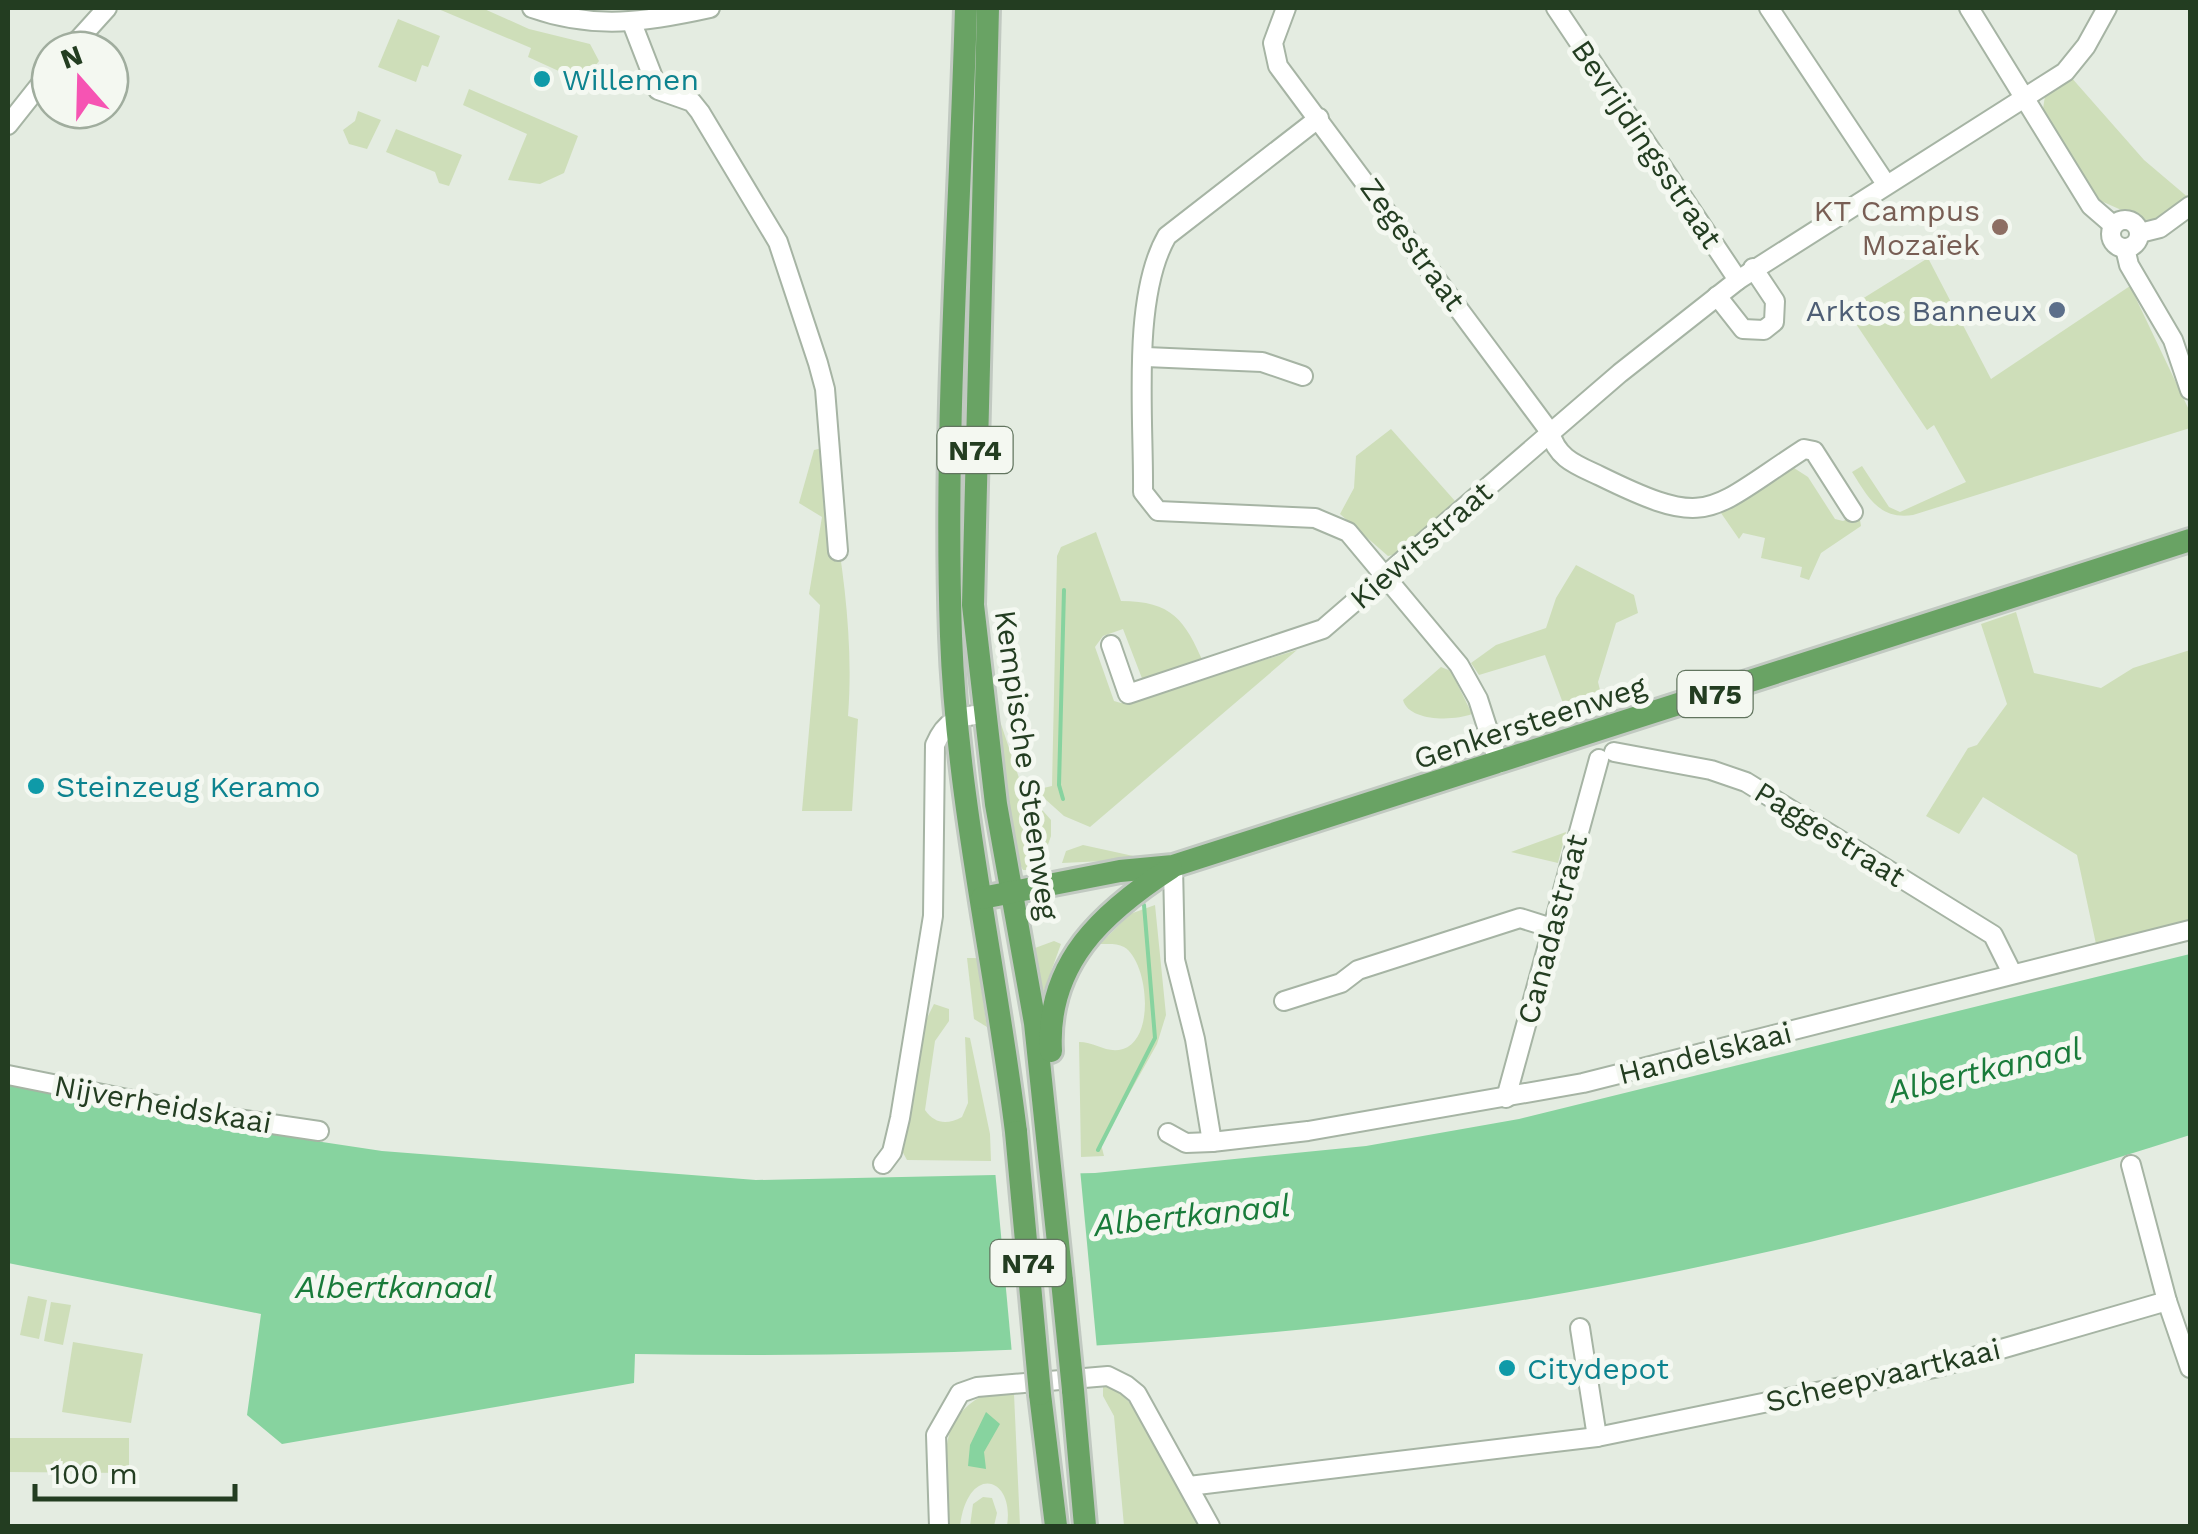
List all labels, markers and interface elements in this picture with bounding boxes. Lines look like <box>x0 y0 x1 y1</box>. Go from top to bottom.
north arrow <box>30 30 130 130</box>
street label: Bevrijdingsstraat <box>1564 33 1730 255</box>
text: N <box>56 38 87 76</box>
place label: Willemen <box>562 62 699 97</box>
marker: Willemen <box>531 68 553 90</box>
street label: Zegestraat <box>1353 171 1473 317</box>
place label: KT Campus Mozaïek <box>1814 193 1980 262</box>
marker: KT Campus Mozaïek <box>1989 216 2011 238</box>
place label: Arktos Banneux <box>1806 293 2037 328</box>
marker: Arktos Banneux <box>2046 299 2068 321</box>
road number: N74 <box>938 427 1012 473</box>
street label: Kiewitstraat <box>1343 474 1499 616</box>
street label: Kempische Steenweg <box>988 608 1066 922</box>
street label: Genkersteenweg <box>1409 668 1651 776</box>
road number: N75 <box>1678 671 1752 717</box>
place label: Steinzeug Keramo <box>56 769 321 804</box>
street label: Paggestraat <box>1748 774 1912 894</box>
marker: Steinzeug Keramo <box>25 775 47 797</box>
street label: Canadastraat <box>1510 830 1594 1028</box>
street label: Handelskaai <box>1615 1015 1795 1091</box>
water label: Albertkanaal <box>1883 1029 2085 1111</box>
street label: Nijverheidskaai <box>52 1068 274 1140</box>
water label: Albertkanaal <box>1090 1186 1292 1244</box>
road number: N74 <box>990 1240 1066 1286</box>
water label: Albertkanaal <box>293 1268 493 1306</box>
street label: Scheepvaartkaai <box>1762 1331 2004 1419</box>
place label: Citydepot <box>1527 1351 1669 1386</box>
marker: Citydepot <box>1496 1357 1518 1379</box>
scale bar <box>35 1439 235 1501</box>
text: 100 m <box>50 1456 138 1491</box>

